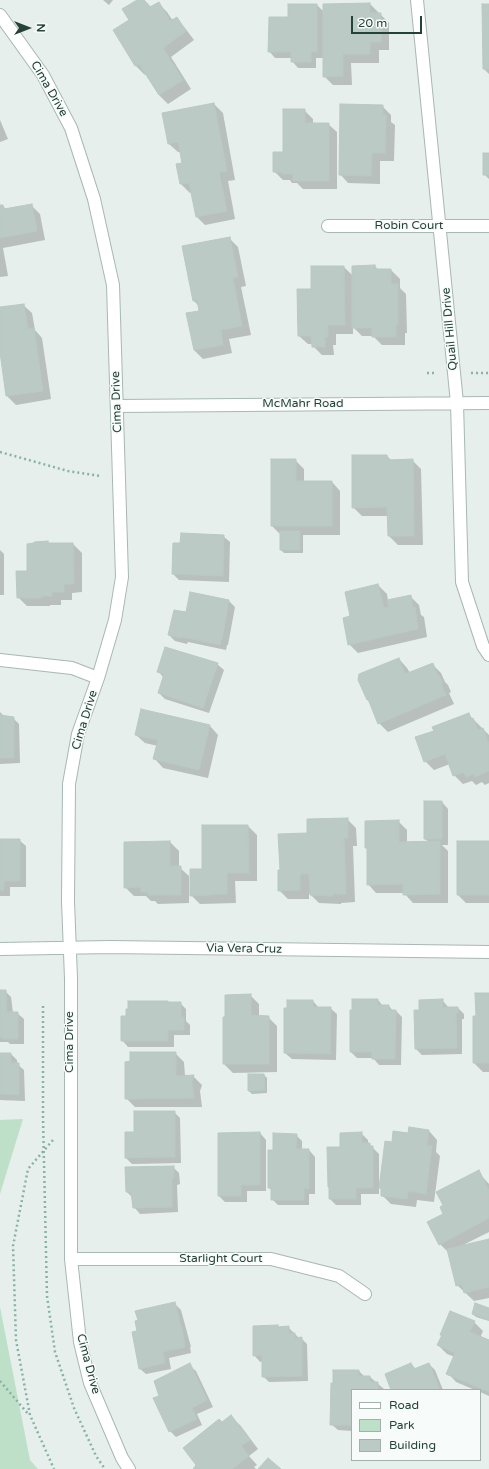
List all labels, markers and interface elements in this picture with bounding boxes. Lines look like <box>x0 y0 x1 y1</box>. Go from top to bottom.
north arrow <box>8 8 48 48</box>
scale bar <box>353 8 424 34</box>
text: 20 m <box>358 16 387 30</box>
text: N <box>34 24 47 32</box>
street label: Cima Drive <box>27 59 71 119</box>
street label: Robin Court <box>375 219 443 233</box>
street label: Quail Hill Drive <box>439 287 461 371</box>
street label: Cima Drive <box>109 371 125 433</box>
street label: McMahr Road <box>262 397 344 411</box>
street label: Cima Drive <box>69 688 101 752</box>
street label: Via Vera Cruz <box>206 941 282 957</box>
street label: Cima Drive <box>63 1011 77 1073</box>
street label: Starlight Court <box>179 1252 263 1266</box>
street label: Cima Drive <box>73 1332 103 1396</box>
legend <box>351 1389 481 1461</box>
text: Road <box>389 1398 419 1412</box>
text: Park <box>389 1418 415 1432</box>
text: Building <box>389 1438 436 1452</box>

